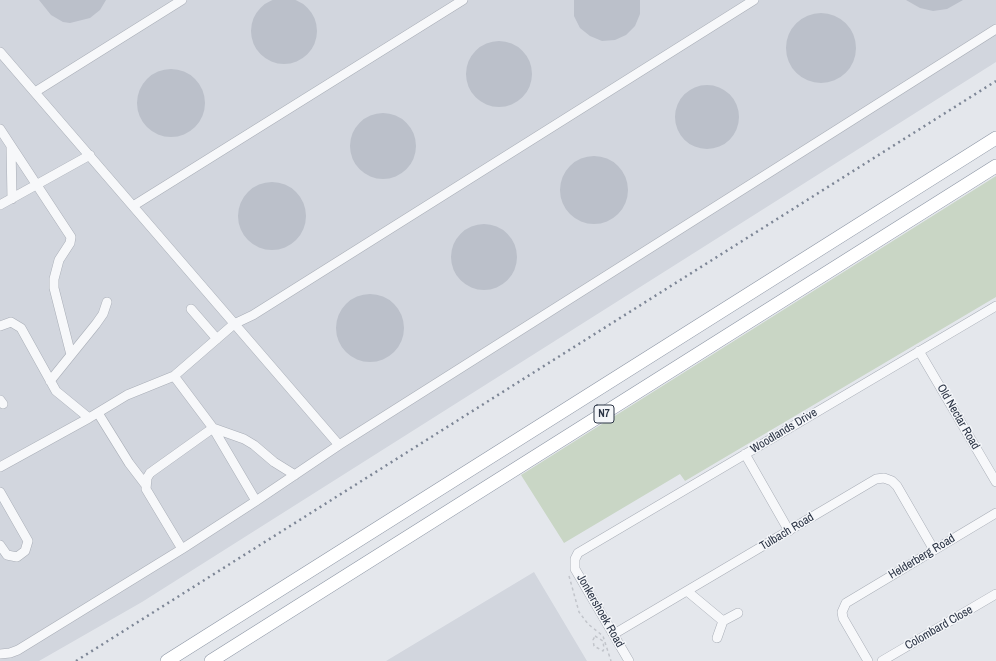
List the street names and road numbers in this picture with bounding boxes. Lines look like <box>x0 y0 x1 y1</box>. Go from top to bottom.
street label: Old Nectar Road <box>933 382 983 452</box>
road number: N7 <box>594 405 614 423</box>
street label: Woodlands Drive <box>748 405 820 457</box>
street label: Tulbach Road <box>757 510 817 554</box>
street label: Helderberg Road <box>886 532 958 582</box>
street label: Jonkershoek Road <box>573 572 627 650</box>
street label: Colombard Close <box>902 603 976 653</box>

